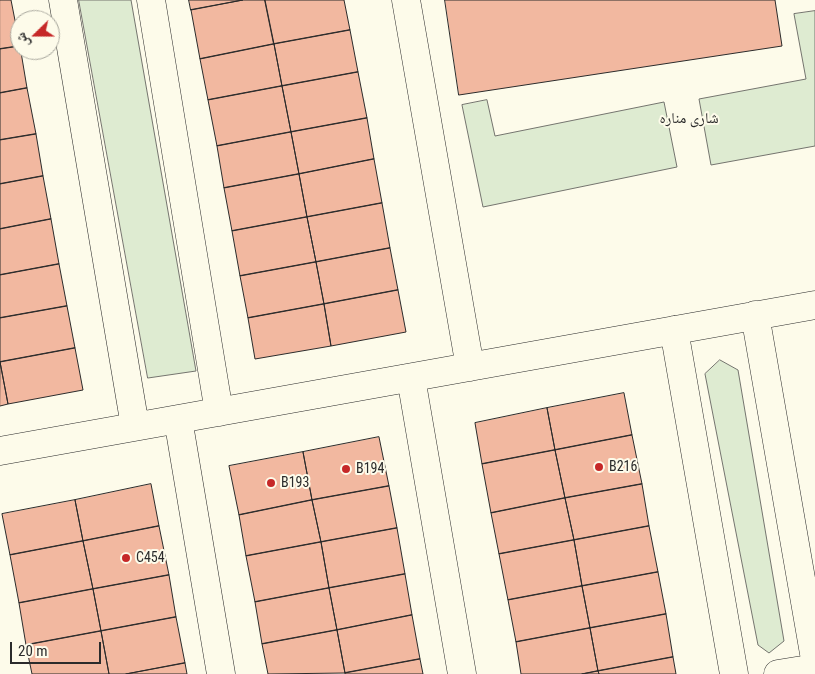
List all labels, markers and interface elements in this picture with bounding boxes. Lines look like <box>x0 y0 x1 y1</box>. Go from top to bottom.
north arrow <box>10 10 60 60</box>
text: ش <box>12 30 32 50</box>
district label: شاری منارە <box>659 110 719 128</box>
place label: B216 <box>609 459 637 475</box>
place label: B194 <box>356 461 384 477</box>
marker: B216 <box>593 461 605 473</box>
marker: B194 <box>340 463 352 475</box>
place label: B193 <box>281 475 309 491</box>
marker: B193 <box>265 477 277 489</box>
place label: C454 <box>136 550 165 566</box>
marker: C454 <box>120 552 132 564</box>
scale bar <box>12 632 104 664</box>
text: 20 m <box>18 642 48 660</box>

